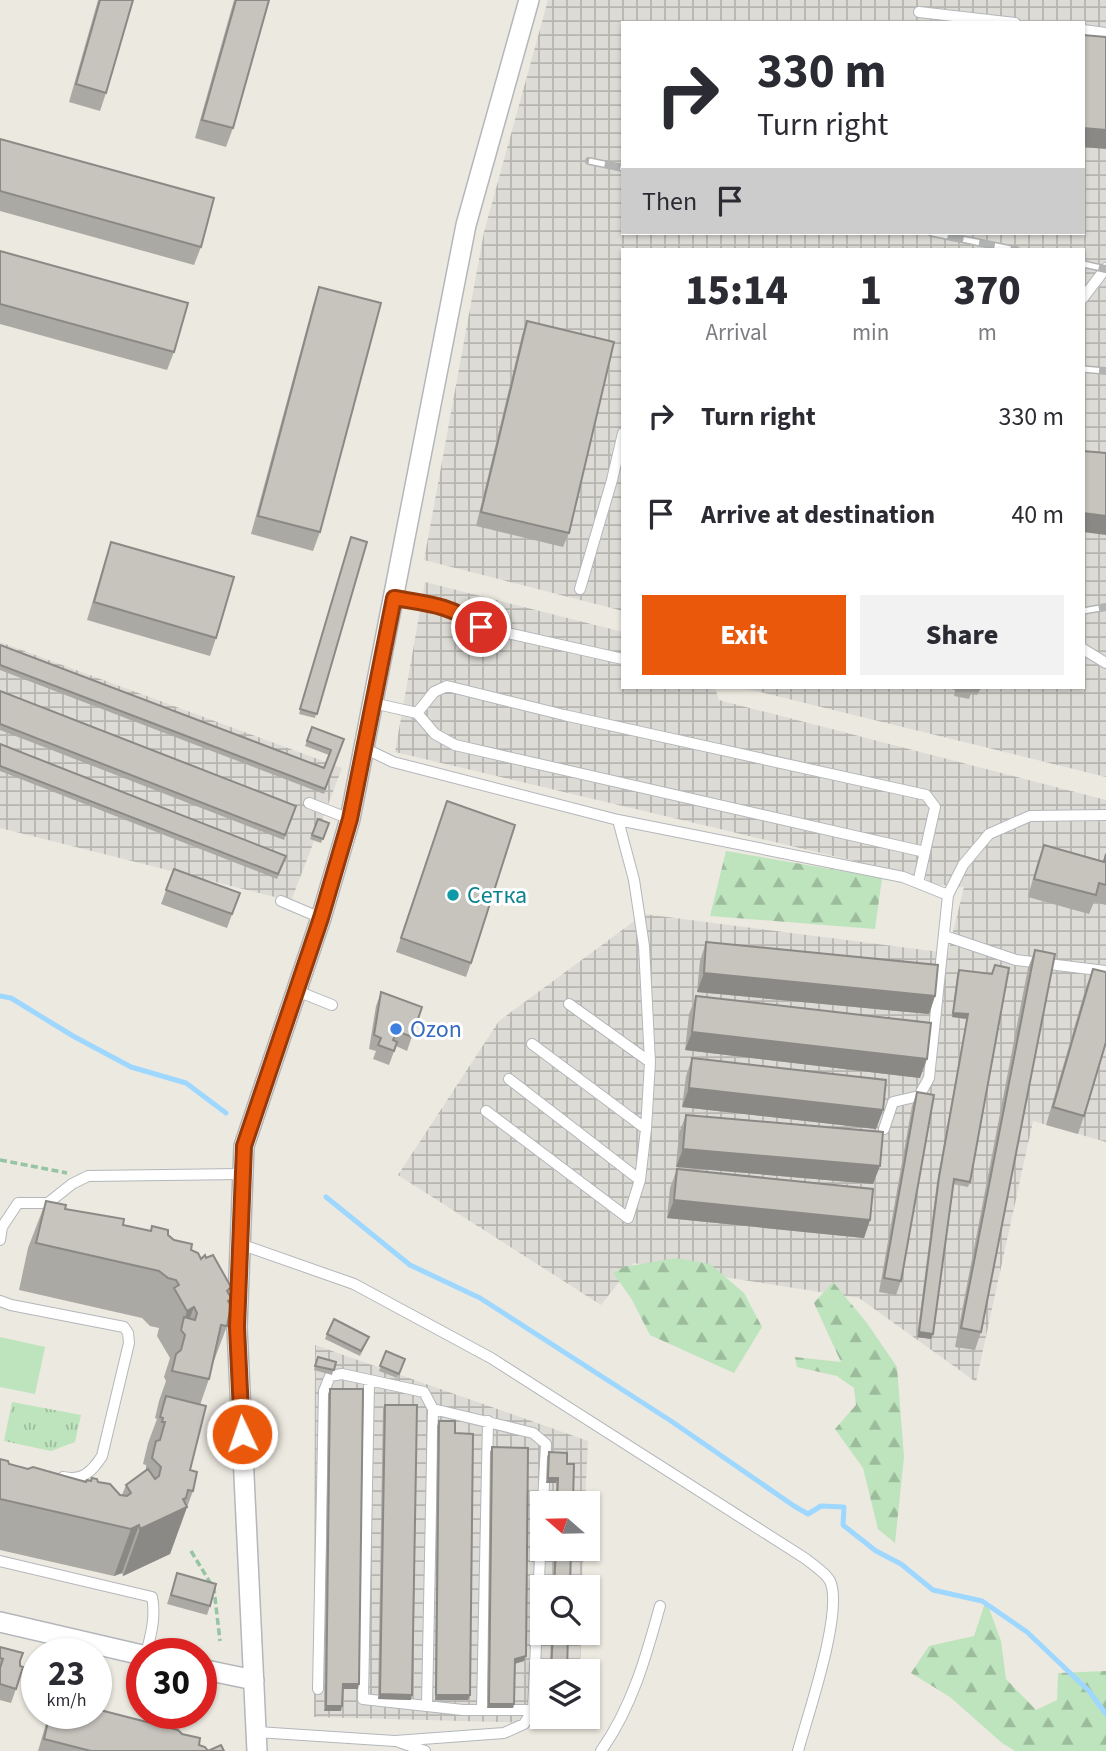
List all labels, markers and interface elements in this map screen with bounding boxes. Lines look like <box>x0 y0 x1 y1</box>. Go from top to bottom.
text: 330 m <box>757 37 886 107</box>
icon: right <box>642 49 733 140</box>
text: Turn right <box>757 102 888 148</box>
icon: arrive <box>711 182 749 220</box>
text: Then <box>642 183 697 220</box>
text: 15:14 <box>685 261 788 321</box>
text: 1 <box>859 261 882 321</box>
text: 370 <box>954 261 1021 321</box>
text: Arrival <box>706 316 767 349</box>
text: min <box>852 316 889 349</box>
text: m <box>978 316 997 349</box>
icon: right <box>642 397 680 435</box>
text: Turn right <box>701 398 816 435</box>
text: 330 m <box>998 398 1064 435</box>
icon: arrive <box>642 495 680 533</box>
text: Arrive at destination <box>701 496 935 533</box>
text: 40 m <box>1011 496 1064 533</box>
button: Exit <box>642 595 846 675</box>
button: Share <box>860 595 1064 675</box>
pin <box>451 597 511 657</box>
icon: arrive <box>462 608 500 646</box>
place label: Сетка <box>467 878 527 913</box>
marker: Сетка <box>445 887 461 903</box>
place label: Ozon <box>410 1012 462 1047</box>
marker: Ozon <box>388 1021 404 1037</box>
position arrow <box>205 1397 279 1471</box>
north arrow <box>530 1491 600 1561</box>
map controls <box>530 1491 600 1729</box>
button: search <box>530 1575 600 1645</box>
speed limit sign: 30 <box>126 1638 217 1729</box>
text: 23 <box>48 1649 85 1699</box>
button: layers <box>530 1659 600 1729</box>
text: km/h <box>47 1688 86 1713</box>

